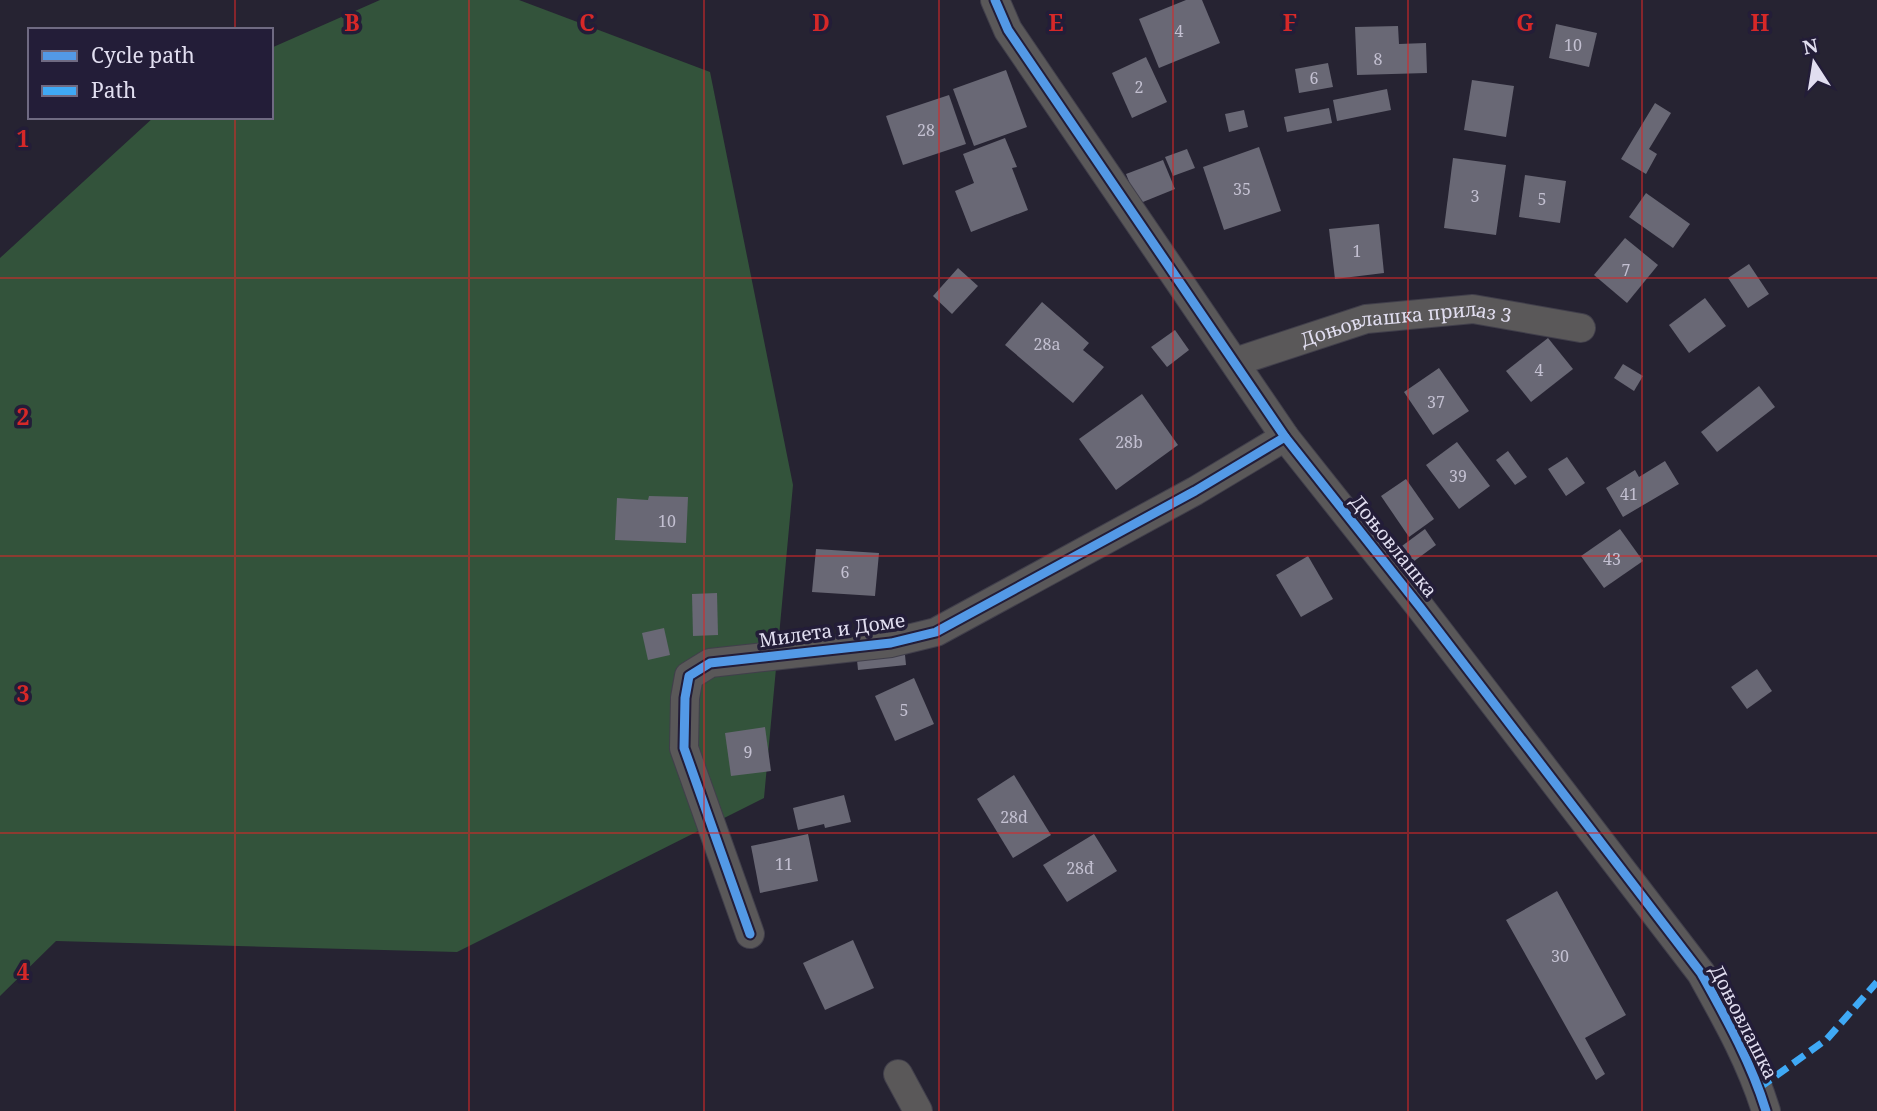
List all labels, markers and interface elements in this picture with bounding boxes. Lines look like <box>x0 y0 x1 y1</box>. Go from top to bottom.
text: B <box>344 6 360 38</box>
text: C <box>579 6 595 38</box>
text: D <box>812 6 830 38</box>
text: E <box>1048 6 1064 38</box>
text: F <box>1283 6 1297 38</box>
text: G <box>1516 6 1534 38</box>
text: H <box>1751 6 1770 38</box>
house number: 4 <box>1175 20 1184 42</box>
legend <box>28 28 273 119</box>
north arrow <box>1779 28 1849 98</box>
text: N <box>1800 32 1821 61</box>
house number: 10 <box>1564 34 1582 56</box>
text: Cycle path <box>91 41 195 69</box>
house number: 8 <box>1374 48 1383 70</box>
house number: 6 <box>1310 67 1319 89</box>
text: Path <box>91 76 136 104</box>
house number: 2 <box>1135 76 1143 98</box>
house number: 28 <box>917 119 935 141</box>
text: 1 <box>17 122 30 154</box>
house number: 35 <box>1233 178 1251 200</box>
house number: 3 <box>1471 185 1480 207</box>
house number: 5 <box>1538 188 1546 210</box>
house number: 1 <box>1353 240 1361 262</box>
house number: 7 <box>1622 259 1631 281</box>
street label: Доњовлашка прилаз 3 <box>1297 296 1514 353</box>
house number: 28a <box>1034 333 1060 355</box>
house number: 4 <box>1535 359 1544 381</box>
house number: 37 <box>1427 391 1445 413</box>
text: 2 <box>17 400 30 432</box>
house number: 28b <box>1115 431 1143 453</box>
house number: 39 <box>1449 465 1467 487</box>
house number: 41 <box>1620 483 1638 505</box>
street label: Доњовлашка <box>1345 489 1443 603</box>
house number: 10 <box>658 510 676 532</box>
house number: 43 <box>1603 548 1621 570</box>
house number: 6 <box>841 561 850 583</box>
street label: Милета и Доме <box>757 607 907 653</box>
text: 3 <box>17 677 30 709</box>
house number: 5 <box>900 699 908 721</box>
house number: 9 <box>744 741 752 763</box>
house number: 28d <box>1000 806 1028 828</box>
house number: 11 <box>775 853 793 875</box>
house number: 28đ <box>1066 857 1094 879</box>
house number: 30 <box>1551 945 1569 967</box>
text: 4 <box>17 955 30 987</box>
street label: Доњовлашка <box>1704 960 1784 1084</box>

